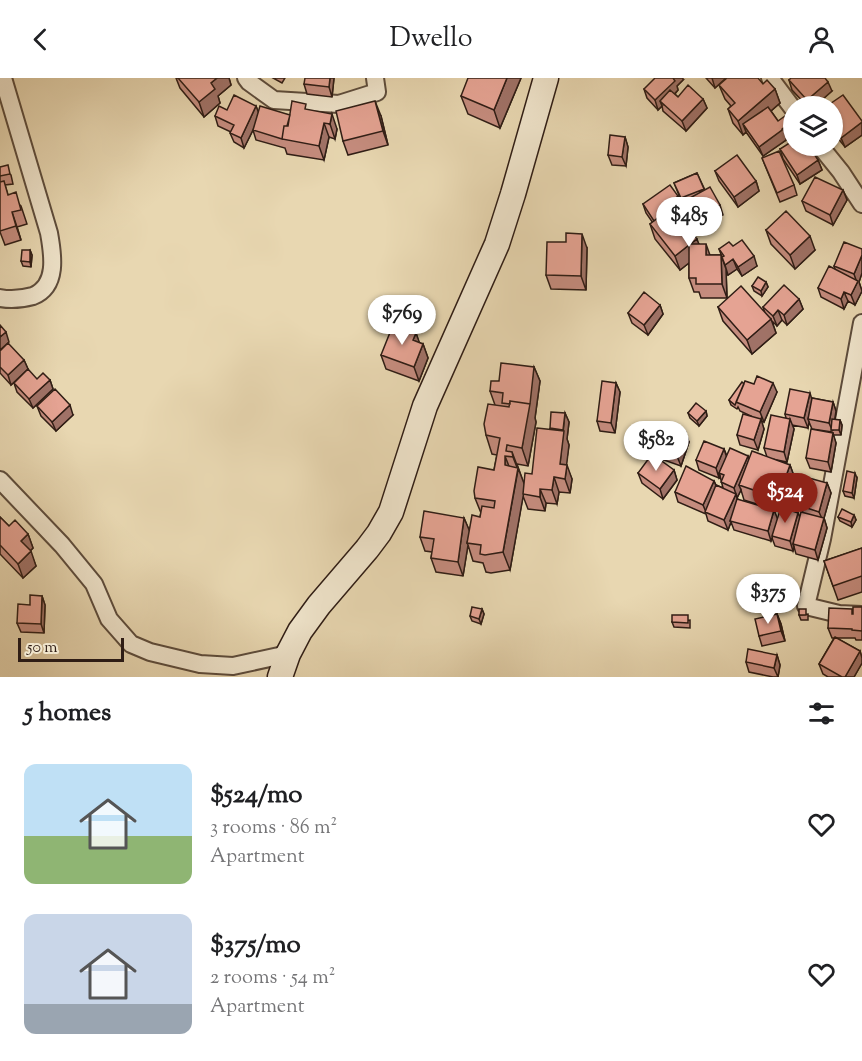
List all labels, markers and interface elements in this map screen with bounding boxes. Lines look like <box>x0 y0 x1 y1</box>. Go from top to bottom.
text: Dwello <box>390 20 472 59</box>
icon: back <box>24 23 57 56</box>
icon: person <box>805 23 838 56</box>
map controls <box>783 96 843 156</box>
button: layers <box>783 96 843 156</box>
pin: $485 <box>653 197 725 248</box>
text: $485 <box>670 202 708 231</box>
pin: $769 <box>366 295 438 346</box>
text: $769 <box>382 300 422 329</box>
pin: $582 <box>620 421 692 472</box>
text: $582 <box>638 426 674 455</box>
pin: $524 <box>749 473 821 524</box>
text: $524 <box>767 478 803 507</box>
pin: $375 <box>732 574 804 625</box>
text: $375 <box>750 579 786 608</box>
scale bar <box>18 635 124 662</box>
text: 50 m <box>27 637 58 660</box>
text: 5 homes <box>24 695 111 732</box>
icon: filters <box>805 697 838 730</box>
text: $524/mo <box>210 777 303 814</box>
icon: home <box>72 788 144 860</box>
icon: heart <box>805 808 838 841</box>
text: 3 rooms · 86 m² <box>210 814 337 843</box>
text: Apartment <box>210 843 305 872</box>
text: $375/mo <box>210 927 301 964</box>
icon: home <box>72 938 144 1010</box>
icon: heart <box>805 958 838 991</box>
text: 2 rooms · 54 m² <box>210 964 335 993</box>
text: Apartment <box>210 993 305 1022</box>

